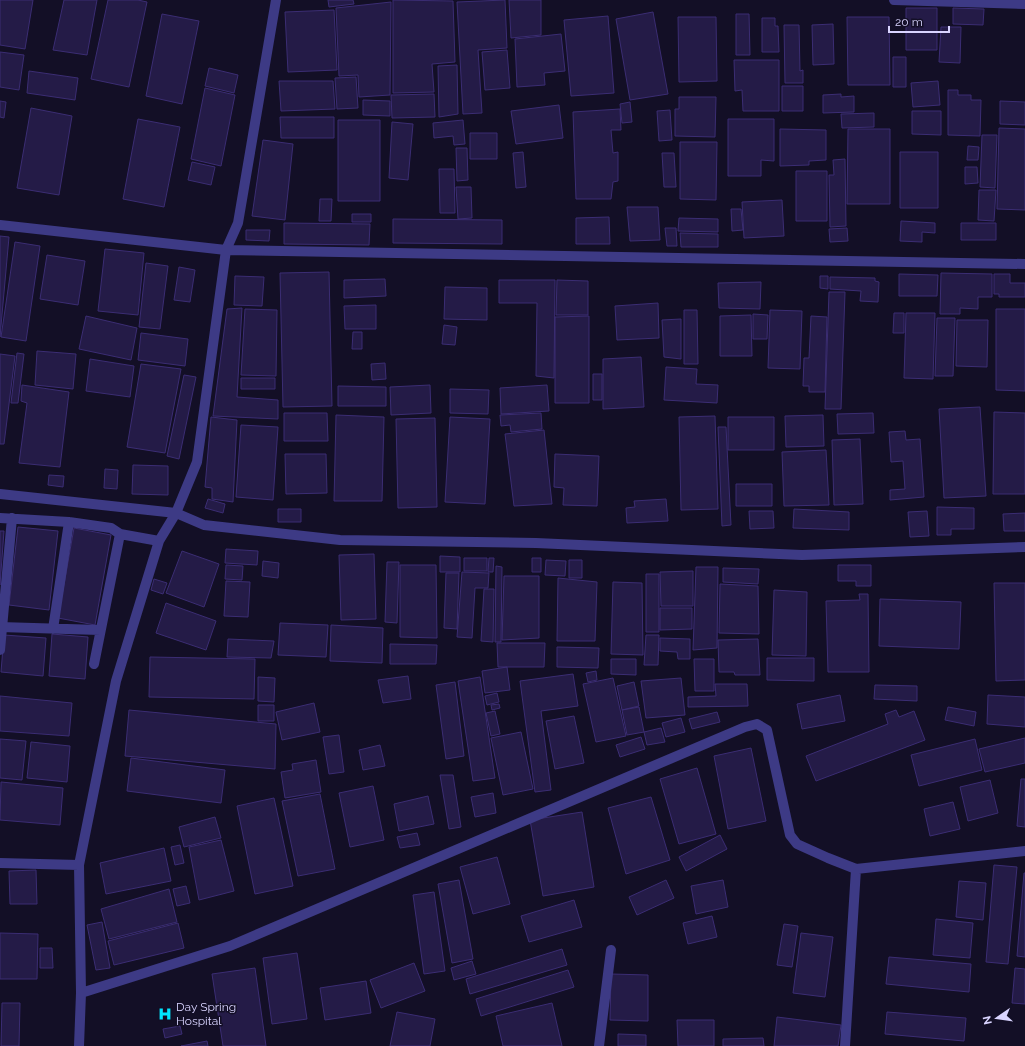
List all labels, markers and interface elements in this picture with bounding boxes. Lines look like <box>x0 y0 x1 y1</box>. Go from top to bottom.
scale bar <box>889 8 949 34</box>
text: 20 m <box>895 15 923 29</box>
north arrow <box>977 998 1017 1038</box>
place label: Day Spring Hospital <box>176 1000 236 1028</box>
hospital icon: Day Spring Hospital <box>157 1006 173 1022</box>
text: N <box>980 1015 995 1026</box>

